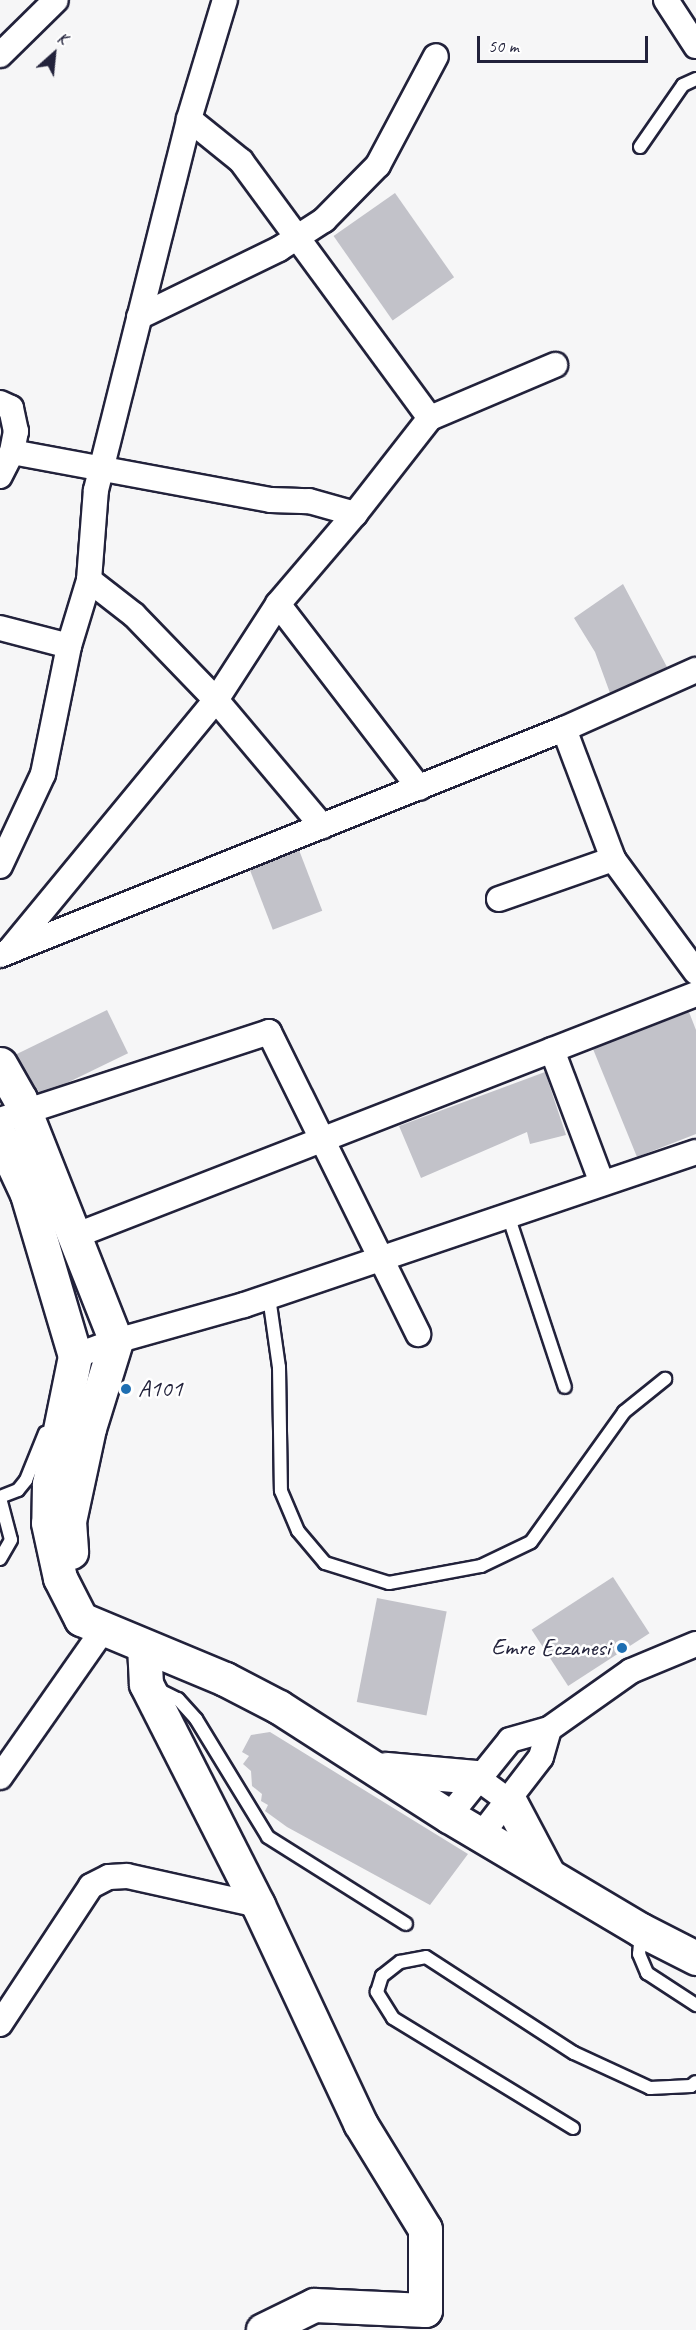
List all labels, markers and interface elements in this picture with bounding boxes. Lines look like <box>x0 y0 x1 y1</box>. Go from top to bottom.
north arrow <box>24 24 84 84</box>
scale bar <box>480 24 651 62</box>
text: K <box>54 27 70 49</box>
text: 50 m <box>488 35 519 57</box>
place label: A101 <box>138 1375 182 1403</box>
marker: A101 <box>119 1382 133 1396</box>
place label: Emre Eczanesi <box>491 1634 610 1662</box>
marker: Emre Eczanesi <box>615 1641 629 1655</box>

